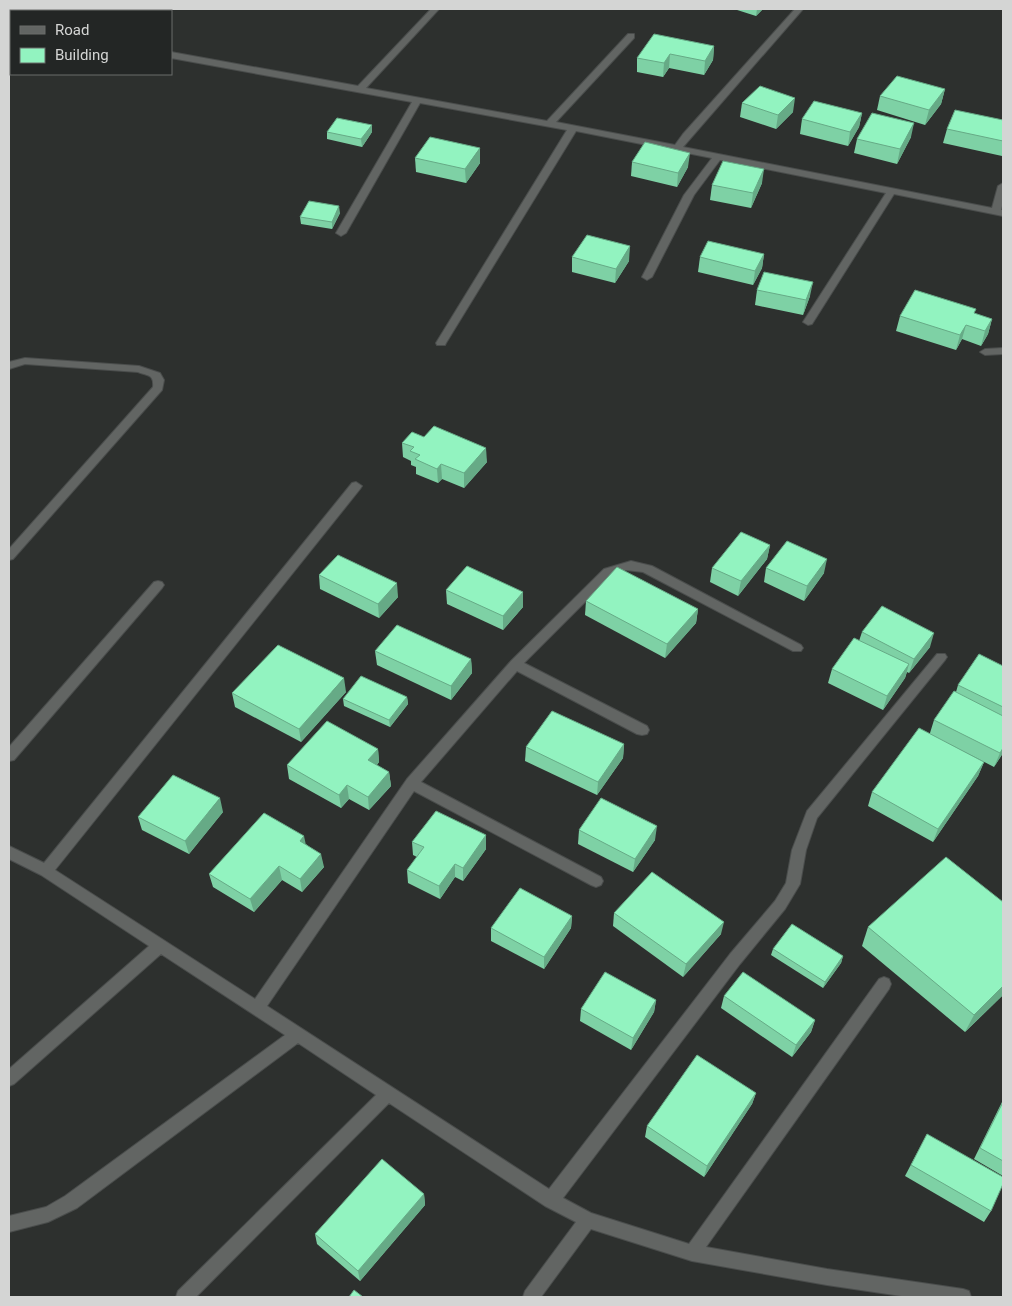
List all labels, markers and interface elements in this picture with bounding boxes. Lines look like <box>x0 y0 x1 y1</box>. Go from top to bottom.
legend <box>10 10 172 75</box>
text: Road <box>55 21 89 39</box>
text: Building <box>55 46 109 64</box>

